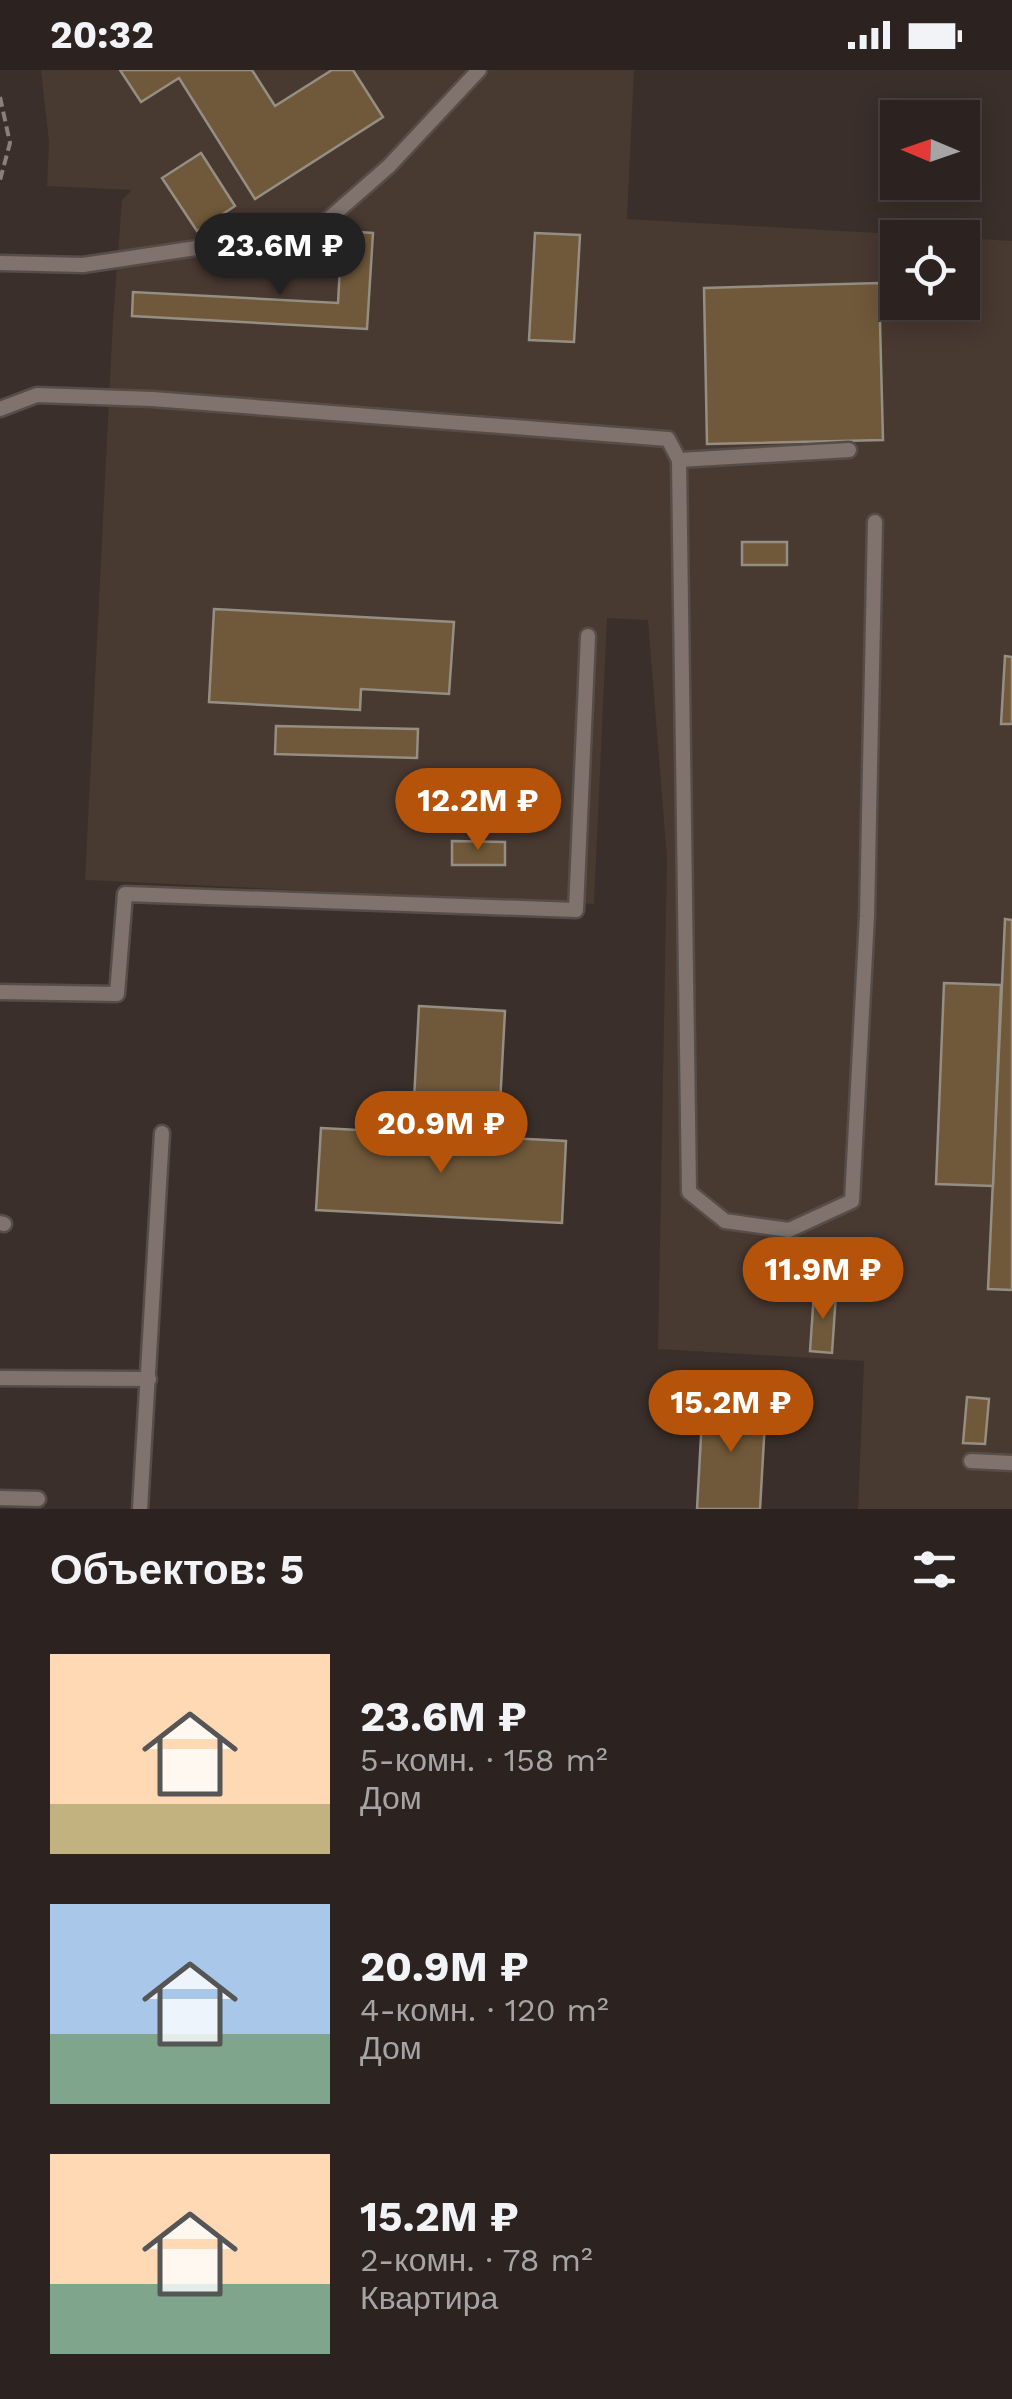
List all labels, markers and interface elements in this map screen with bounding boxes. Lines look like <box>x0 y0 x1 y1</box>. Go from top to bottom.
text: 20:32 <box>50 13 154 57</box>
north arrow <box>880 100 980 200</box>
map controls <box>880 100 980 320</box>
pin: 23.6M ₽ <box>188 213 372 298</box>
button: locate <box>880 220 980 320</box>
text: 23.6M ₽ <box>216 226 344 264</box>
pin: 12.2M ₽ <box>386 768 570 853</box>
text: 12.2M ₽ <box>417 781 539 819</box>
pin: 20.9M ₽ <box>349 1091 533 1176</box>
text: 20.9M ₽ <box>377 1104 505 1142</box>
pin: 11.9M ₽ <box>731 1237 915 1322</box>
text: 11.9M ₽ <box>765 1250 881 1288</box>
pin: 15.2M ₽ <box>639 1370 823 1455</box>
text: 15.2M ₽ <box>670 1383 792 1421</box>
icon: filters <box>907 1542 962 1597</box>
text: Объектов: 5 <box>50 1545 304 1594</box>
text: 23.6M ₽ <box>360 1692 527 1741</box>
icon: home <box>130 1694 250 1814</box>
text: 5-комн. · 158 m² <box>360 1741 608 1779</box>
text: Дом <box>360 1779 422 1817</box>
text: 20.9M ₽ <box>360 1942 529 1991</box>
icon: home <box>130 1944 250 2064</box>
text: 4-комн. · 120 m² <box>360 1991 609 2029</box>
text: Дом <box>360 2029 422 2067</box>
text: 15.2M ₽ <box>360 2192 519 2241</box>
icon: home <box>130 2194 250 2314</box>
text: 2-комн. · 78 m² <box>360 2241 593 2279</box>
text: Квартира <box>360 2279 498 2317</box>

